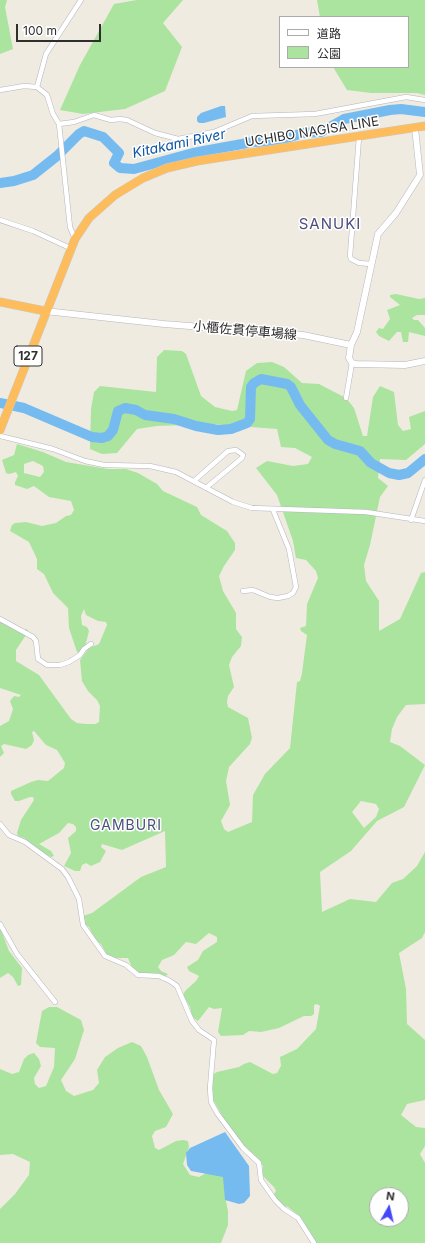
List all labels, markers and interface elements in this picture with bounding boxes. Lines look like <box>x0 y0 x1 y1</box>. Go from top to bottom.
scale bar <box>18 16 103 42</box>
legend <box>279 16 409 68</box>
text: 100 m <box>23 23 57 38</box>
text: 道路 <box>317 26 341 41</box>
text: 公園 <box>317 46 341 61</box>
street label: UCHIBO NAGISA LINE <box>244 114 380 150</box>
water label: Kitakami River <box>131 126 227 162</box>
district label: SANUKI <box>299 215 361 233</box>
street label: 小櫃佐貫停車場線 <box>193 319 297 343</box>
road number: 127 <box>14 346 42 366</box>
district label: GAMBURI <box>90 818 162 834</box>
north arrow <box>369 1187 409 1227</box>
text: N <box>385 1189 396 1204</box>

